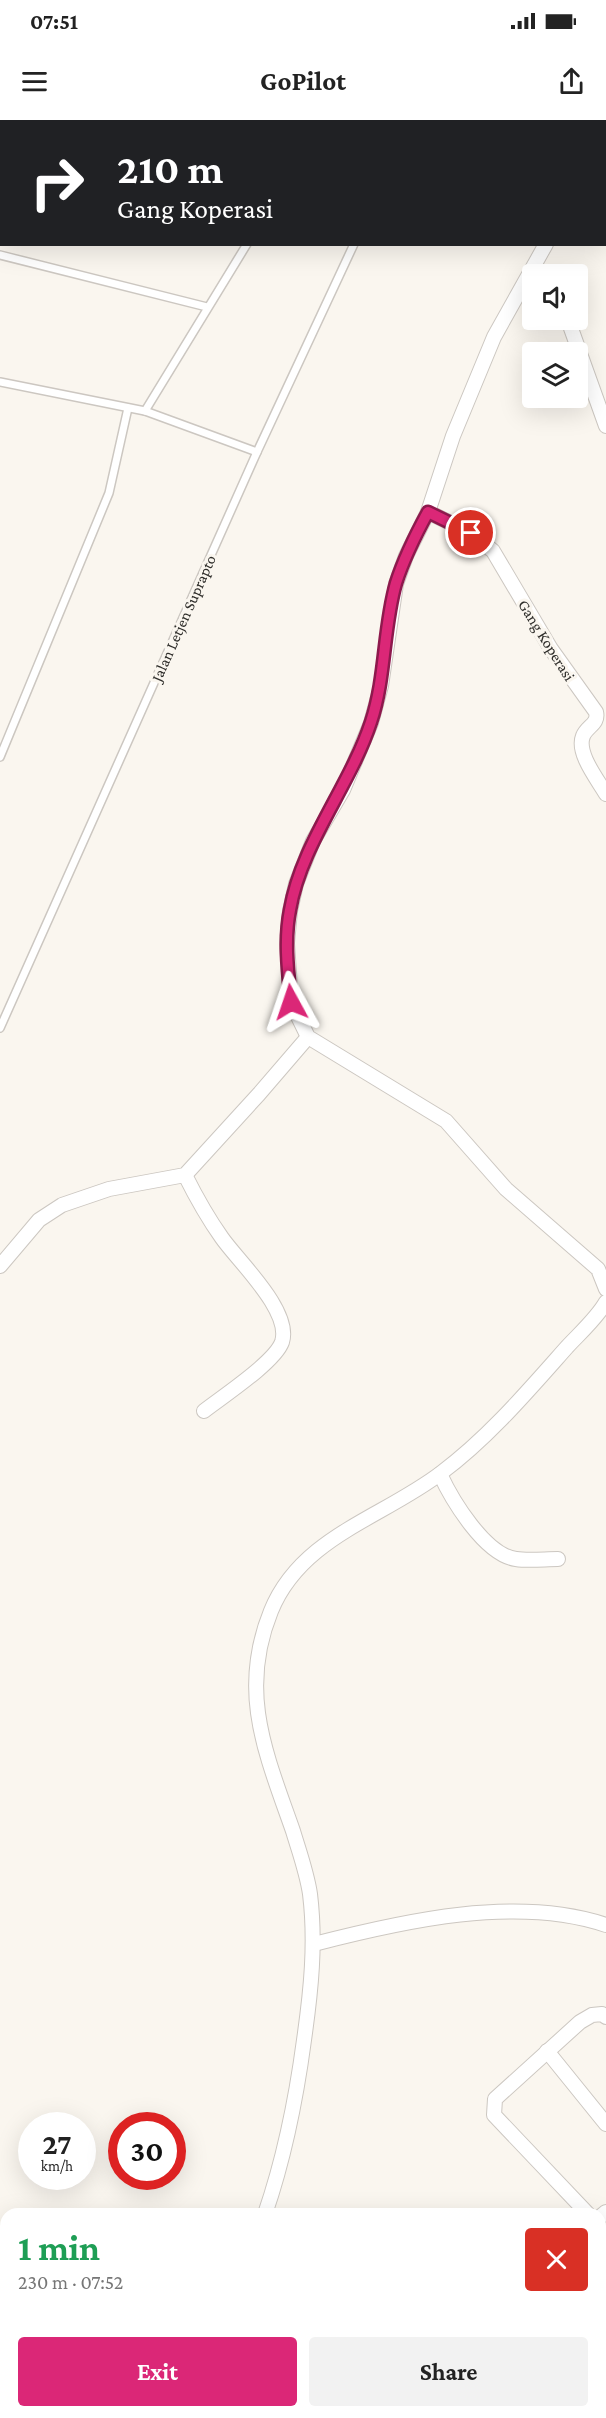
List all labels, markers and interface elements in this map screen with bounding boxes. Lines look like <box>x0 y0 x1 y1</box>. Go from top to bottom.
text: 07:51 <box>30 9 78 34</box>
icon: menu <box>18 65 51 98</box>
icon: share <box>555 65 588 98</box>
text: GoPilot <box>260 66 346 96</box>
icon: right <box>18 144 96 222</box>
text: 210 m <box>117 145 223 192</box>
text: Gang Koperasi <box>117 194 273 224</box>
map controls <box>522 264 588 408</box>
button: sound <box>522 264 588 330</box>
button: layers <box>522 342 588 408</box>
pin <box>445 507 496 558</box>
icon: arrive <box>454 516 487 549</box>
street label: Jalan Letjen Suprapto <box>147 552 220 686</box>
street label: Gang Koperasi <box>514 597 578 685</box>
position arrow <box>259 970 323 1034</box>
speed limit sign: 30 <box>108 2112 186 2190</box>
text: 27 <box>42 2127 72 2160</box>
text: km/h <box>41 2158 73 2174</box>
text: 1 min <box>18 2228 100 2268</box>
button: close <box>525 2228 588 2291</box>
text: 230 m · 07:52 <box>18 2271 123 2293</box>
button: Exit <box>18 2337 297 2406</box>
button: Share <box>309 2337 588 2406</box>

